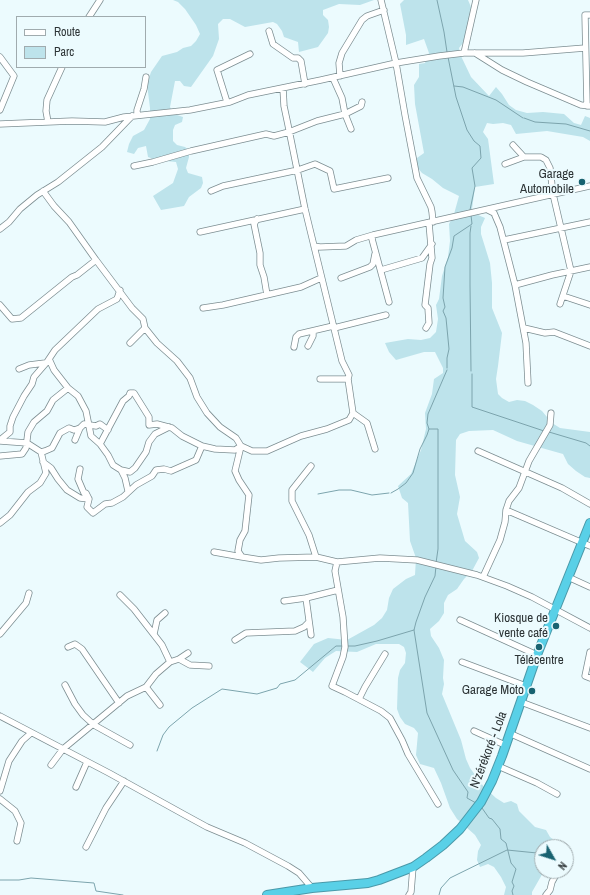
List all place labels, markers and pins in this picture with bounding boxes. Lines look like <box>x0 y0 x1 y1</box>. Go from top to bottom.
place label: Garage Automobile <box>520 167 574 198</box>
marker: Garage Automobile <box>577 177 587 187</box>
place label: Kiosque de vente café <box>494 611 548 642</box>
marker: Kiosque de vente café <box>551 621 561 631</box>
marker: Télécentre <box>534 642 544 652</box>
place label: Télécentre <box>514 653 564 669</box>
place label: Garage Moto <box>462 683 524 699</box>
marker: Garage Moto <box>527 686 537 696</box>

